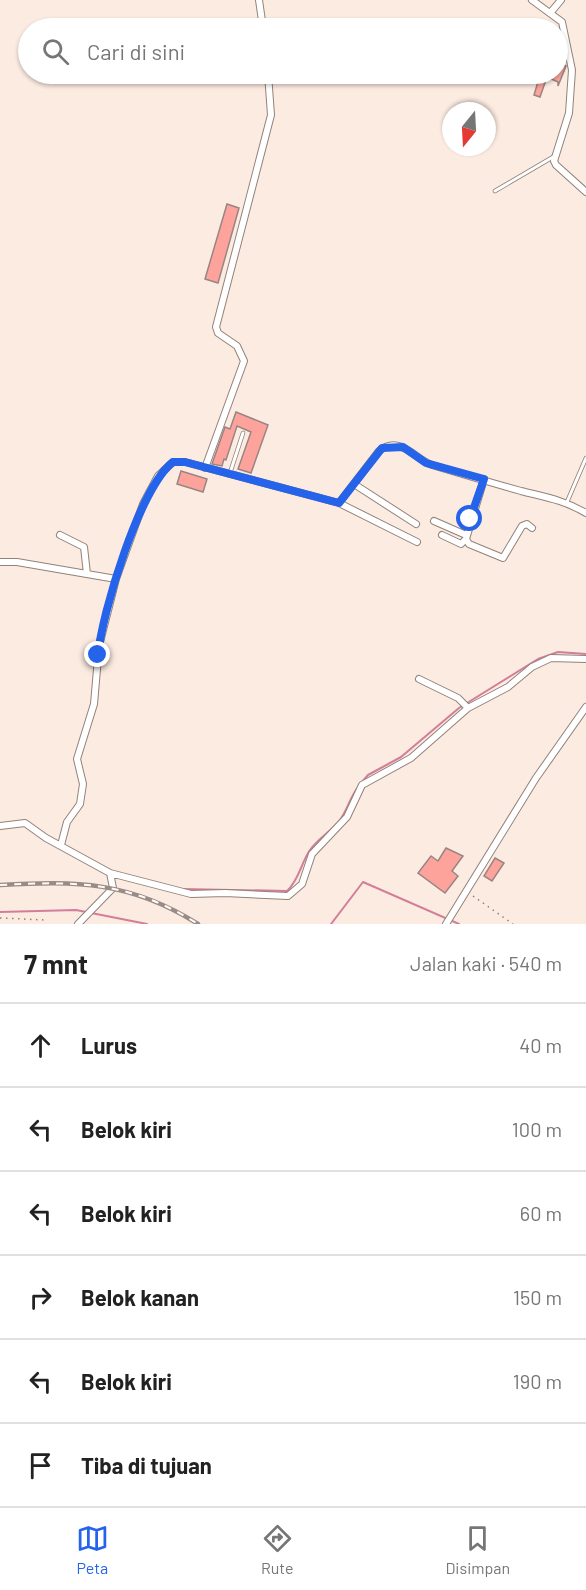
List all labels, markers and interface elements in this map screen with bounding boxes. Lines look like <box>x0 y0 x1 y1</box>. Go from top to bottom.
search box <box>18 18 568 84</box>
icon: search <box>39 35 72 68</box>
text: Cari di sini <box>87 38 185 64</box>
north arrow <box>442 102 496 156</box>
route start <box>456 505 482 531</box>
route end <box>84 641 110 667</box>
text: 7 mnt <box>24 948 88 979</box>
text: Jalan kaki · 540 m <box>410 951 562 975</box>
icon: ahead <box>24 1029 57 1062</box>
text: Lurus <box>81 1032 137 1058</box>
text: 40 m <box>519 1033 562 1057</box>
icon: left <box>24 1113 57 1146</box>
text: Belok kiri <box>81 1116 172 1142</box>
text: 100 m <box>512 1117 562 1141</box>
icon: left <box>24 1197 57 1230</box>
text: Belok kiri <box>81 1200 172 1226</box>
text: 60 m <box>520 1201 562 1225</box>
icon: right <box>24 1281 57 1314</box>
text: Belok kanan <box>81 1284 199 1310</box>
text: 150 m <box>513 1285 562 1309</box>
icon: left <box>24 1365 57 1398</box>
text: Belok kiri <box>81 1368 172 1394</box>
text: 190 m <box>513 1369 562 1393</box>
icon: arrive <box>24 1449 57 1482</box>
text: Tiba di tujuan <box>81 1452 212 1478</box>
tab: Peta <box>76 1522 109 1577</box>
tab: Rute <box>261 1522 294 1577</box>
tab: Disimpan <box>445 1522 510 1577</box>

